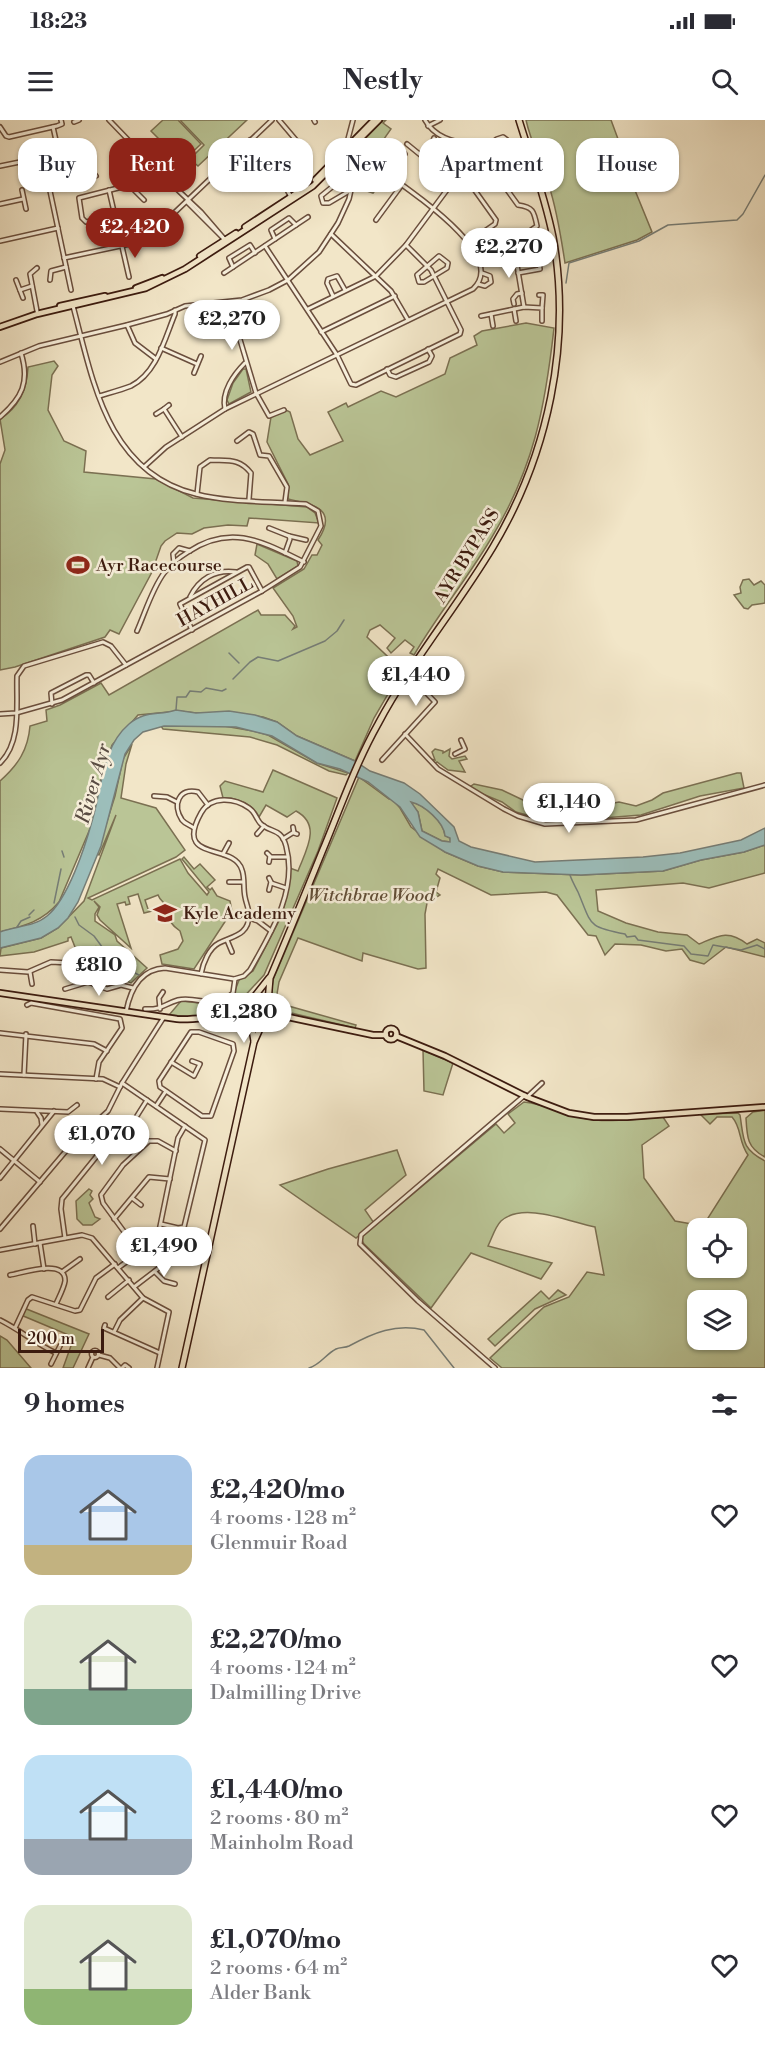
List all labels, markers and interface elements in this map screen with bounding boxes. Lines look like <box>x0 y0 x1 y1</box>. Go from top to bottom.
text: 18:23 <box>30 8 87 35</box>
text: Nestly <box>343 64 422 98</box>
icon: menu <box>24 65 57 98</box>
icon: search <box>708 65 741 98</box>
chip: Buy <box>18 138 97 192</box>
chip: Rent <box>109 138 196 192</box>
chip: Filters <box>208 138 313 192</box>
chip: New <box>325 138 407 192</box>
chip: Apartment <box>419 138 564 192</box>
chip: House <box>576 138 679 192</box>
pin: £2,420 <box>86 208 184 259</box>
text: £2,420 <box>100 215 170 240</box>
pin: £2,270 <box>460 228 558 279</box>
text: £2,270 <box>475 235 543 260</box>
pin: £2,270 <box>183 300 281 351</box>
text: £2,270 <box>198 307 266 332</box>
street label: AYR BYPASS <box>428 504 505 608</box>
sports icon: Ayr Racecourse <box>65 552 91 578</box>
place label: Ayr Racecourse <box>95 554 222 577</box>
street label: HAYHILL <box>173 572 257 632</box>
pin: £1,440 <box>367 656 465 707</box>
text: £1,440 <box>382 663 450 688</box>
water label: River Ayr <box>70 741 118 828</box>
pin: £1,140 <box>520 783 618 834</box>
text: £1,140 <box>537 790 601 815</box>
park label: Witchbrae Wood <box>308 884 435 907</box>
school or university icon: Kyle Academy <box>152 900 178 926</box>
place label: Kyle Academy <box>183 902 296 925</box>
pin: £810 <box>63 946 135 997</box>
text: £810 <box>75 953 123 978</box>
pin: £1,280 <box>195 993 293 1044</box>
text: £1,280 <box>211 1000 277 1025</box>
pin: £1,070 <box>53 1115 151 1166</box>
text: £1,070 <box>68 1122 136 1147</box>
map controls <box>687 1218 747 1350</box>
button: locate <box>687 1218 747 1278</box>
pin: £1,490 <box>115 1227 213 1278</box>
text: £1,490 <box>130 1234 198 1259</box>
button: layers <box>687 1290 747 1350</box>
scale bar <box>18 1326 104 1354</box>
text: 200 m <box>27 1329 75 1349</box>
text: 9 homes <box>24 1388 125 1420</box>
icon: filters <box>708 1388 741 1421</box>
text: £2,420/mo <box>210 1474 345 1506</box>
icon: home <box>72 1479 144 1551</box>
icon: heart <box>708 1499 741 1532</box>
text: 4 rooms · 128 m² <box>210 1506 356 1531</box>
text: Glenmuir Road <box>210 1531 347 1556</box>
text: £2,270/mo <box>210 1624 342 1656</box>
icon: home <box>72 1629 144 1701</box>
icon: heart <box>708 1649 741 1682</box>
text: 4 rooms · 124 m² <box>210 1656 356 1681</box>
text: Dalmilling Drive <box>210 1681 361 1706</box>
text: £1,440/mo <box>210 1774 343 1806</box>
icon: home <box>72 1779 144 1851</box>
icon: heart <box>708 1799 741 1832</box>
text: 2 rooms · 80 m² <box>210 1806 348 1831</box>
text: Mainholm Road <box>210 1831 353 1856</box>
text: £1,070/mo <box>210 1924 341 1956</box>
icon: home <box>72 1929 144 2001</box>
icon: heart <box>708 1949 741 1982</box>
text: 2 rooms · 64 m² <box>210 1956 347 1981</box>
text: Alder Bank <box>210 1981 310 2006</box>

